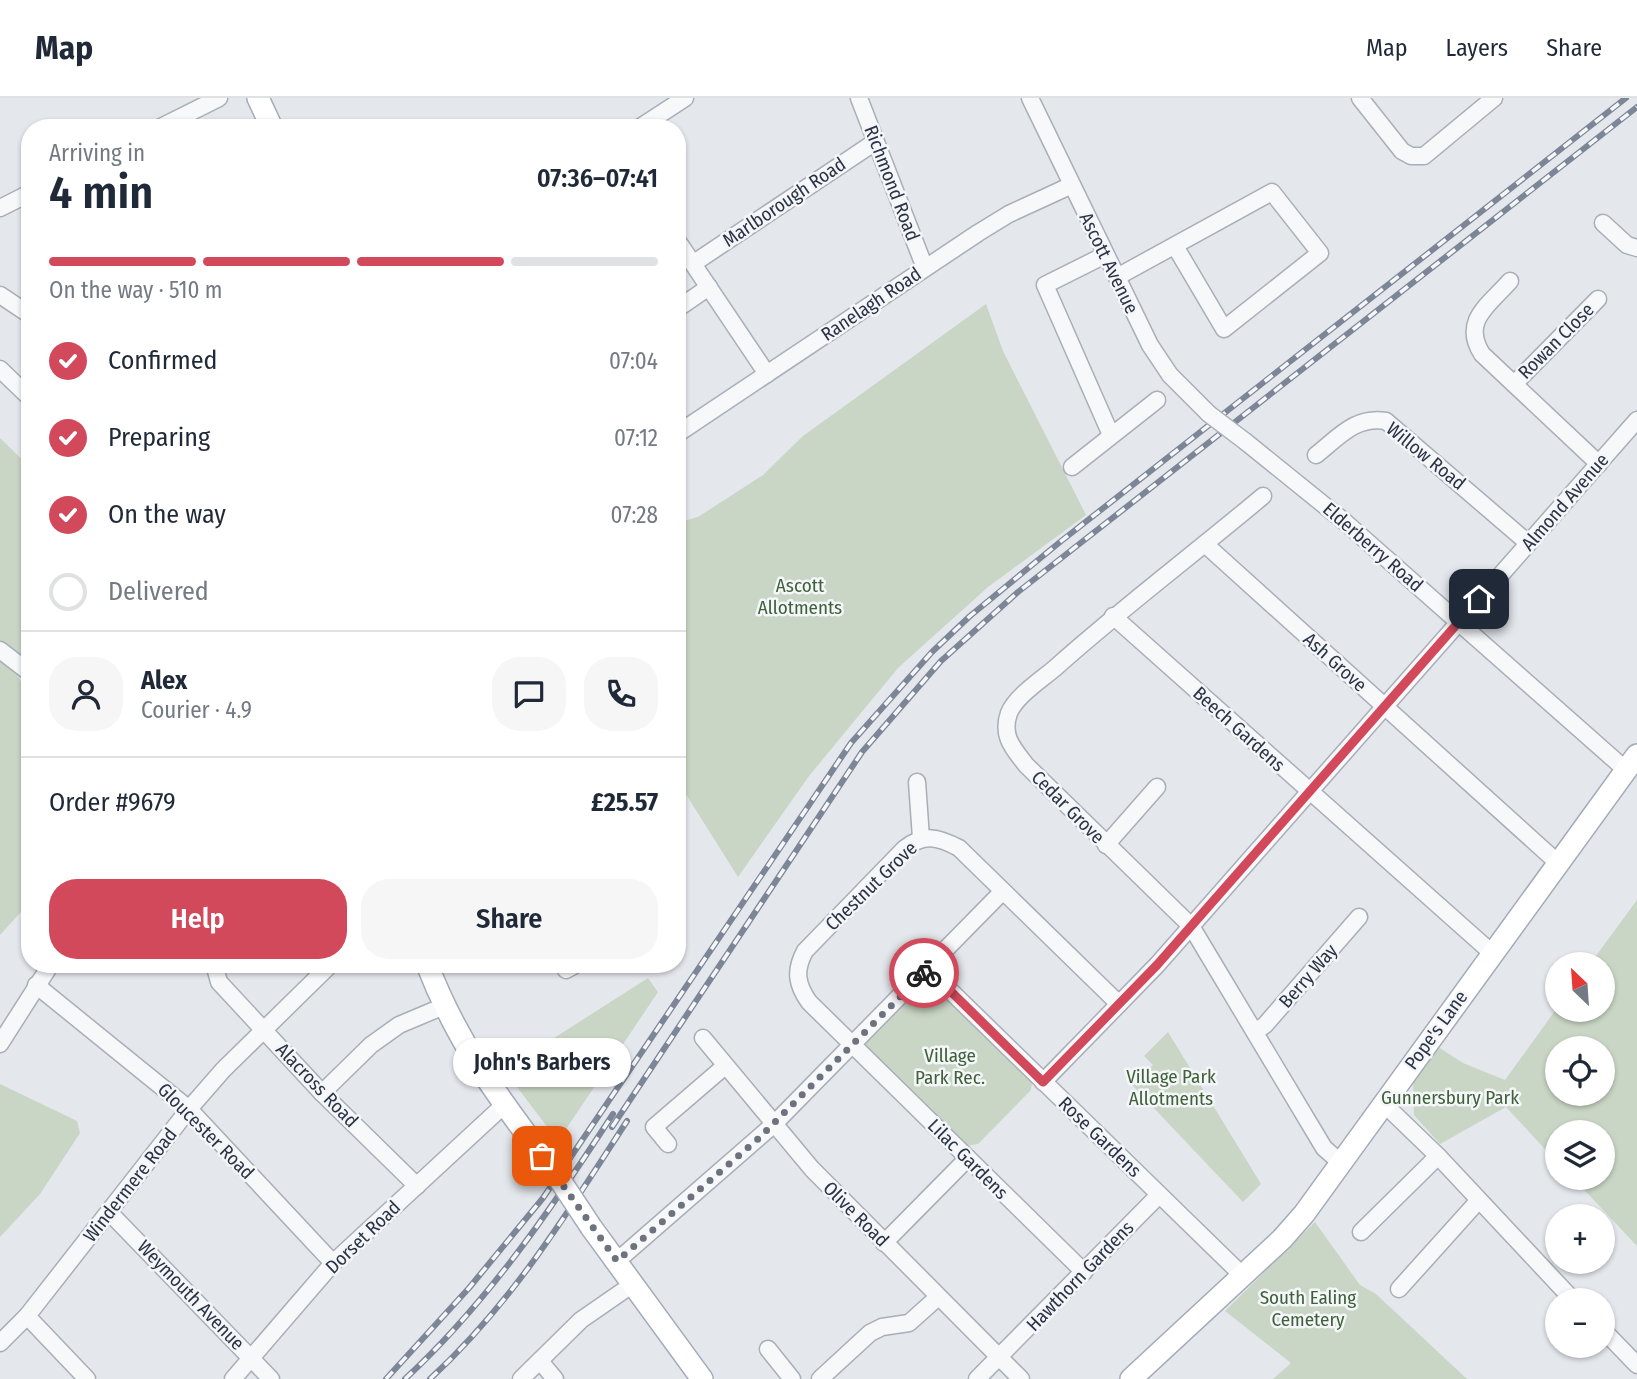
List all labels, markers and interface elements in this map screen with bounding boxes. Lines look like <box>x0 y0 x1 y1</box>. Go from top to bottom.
text: Map <box>35 28 93 68</box>
text: Map <box>1366 34 1408 62</box>
text: Layers <box>1446 34 1508 62</box>
text: Share <box>1546 34 1602 62</box>
street label: Richmond Road <box>859 122 925 244</box>
text: Arriving in <box>49 139 145 167</box>
street label: Marlborough Road <box>718 152 850 252</box>
text: 07:36–07:41 <box>537 163 658 194</box>
text: 4 min <box>49 165 153 220</box>
street label: Ascott Avenue <box>1075 209 1143 317</box>
street label: Ranelagh Road <box>817 262 925 346</box>
text: On the way · 510 m <box>49 276 223 304</box>
street label: Rowan Close <box>1513 298 1599 384</box>
icon: check <box>49 342 87 380</box>
text: Confirmed <box>108 345 218 376</box>
text: 07:04 <box>609 347 658 375</box>
street label: Willow Road <box>1382 417 1470 495</box>
icon: check <box>49 419 87 457</box>
text: Preparing <box>108 422 210 453</box>
text: 07:12 <box>614 424 658 452</box>
street label: Almond Avenue <box>1517 449 1613 555</box>
icon: check <box>49 496 87 534</box>
street label: Elderberry Road <box>1318 497 1428 597</box>
text: On the way <box>108 499 226 530</box>
text: 07:28 <box>611 501 658 529</box>
pin <box>1449 569 1509 629</box>
park label: Ascott Allotments <box>758 574 842 619</box>
text: Delivered <box>108 576 209 607</box>
icon: home <box>1460 580 1498 618</box>
street label: Ash Grove <box>1299 628 1371 696</box>
button: person <box>49 657 123 731</box>
button: chat <box>492 657 566 731</box>
button: phone <box>584 657 658 731</box>
text: Alex <box>141 665 187 696</box>
street label: Beech Gardens <box>1188 682 1290 776</box>
text: Courier · 4.9 <box>141 696 252 724</box>
street label: Cedar Grove <box>1027 766 1109 848</box>
text: Order #9679 <box>49 787 176 818</box>
text: £25.57 <box>591 787 658 818</box>
street label: Chestnut Grove <box>820 837 922 935</box>
button: Help <box>49 879 347 959</box>
button: Share <box>361 879 658 959</box>
courier <box>889 938 959 1008</box>
street label: Berry Way <box>1274 939 1342 1013</box>
north arrow <box>1545 952 1615 1022</box>
map controls <box>1545 952 1615 1358</box>
icon: bike <box>905 954 943 992</box>
street label: Pope's Lane <box>1400 986 1472 1074</box>
button: locate <box>1545 1036 1615 1106</box>
callout: John's Barbers <box>453 1037 631 1086</box>
street label: Alacross Road <box>271 1038 363 1132</box>
park label: Village Park Rec. <box>915 1044 985 1089</box>
text: John's Barbers <box>473 1048 611 1076</box>
park label: Village Park Allotments <box>1126 1065 1216 1110</box>
street label: Gloucester Road <box>153 1078 259 1184</box>
park label: Gunnersbury Park <box>1381 1086 1519 1109</box>
street label: Rose Gardens <box>1054 1092 1146 1182</box>
street label: Lilac Gardens <box>923 1114 1013 1204</box>
button: layers <box>1545 1120 1615 1190</box>
street label: Windermere Road <box>78 1123 182 1247</box>
pin <box>512 1126 572 1186</box>
icon: bag <box>523 1137 561 1175</box>
street label: Olive Road <box>818 1176 894 1252</box>
street label: Dorset Road <box>321 1196 405 1278</box>
button: + <box>1545 1204 1615 1274</box>
street label: Hawthorn Gardens <box>1022 1216 1138 1336</box>
street label: Weymouth Avenue <box>133 1235 249 1355</box>
park label: South Ealing Cemetery <box>1260 1286 1356 1331</box>
button: − <box>1545 1288 1615 1358</box>

